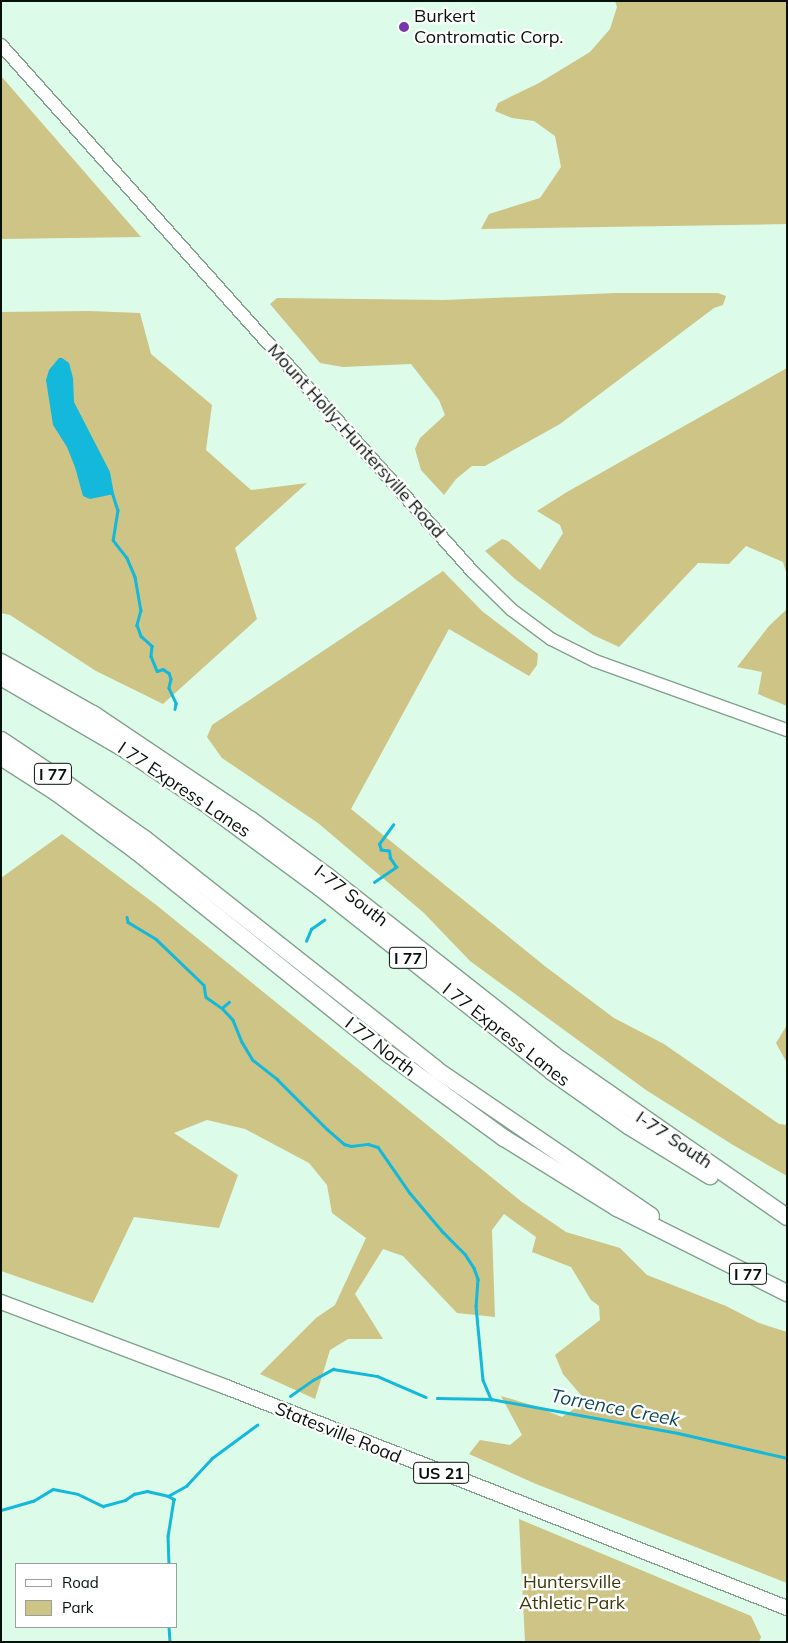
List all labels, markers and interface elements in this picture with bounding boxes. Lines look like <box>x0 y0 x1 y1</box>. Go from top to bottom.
place label: Burkert Contromatic Corp. <box>414 6 563 48</box>
marker: Burkert Contromatic Corp. <box>398 21 410 33</box>
street label: Mount Holly-Huntersville Road <box>263 339 449 543</box>
street label: I 77 Express Lanes <box>114 738 254 842</box>
road number: I 77 <box>33 761 73 788</box>
street label: I-77 South <box>310 861 392 931</box>
road number: I 77 <box>388 944 428 971</box>
street label: I 77 Express Lanes <box>438 979 574 1091</box>
street label: I 77 North <box>341 1013 419 1081</box>
street label: I-77 South <box>632 1107 716 1173</box>
road number: I 77 <box>728 1260 768 1288</box>
water label: Torrence Creek <box>549 1384 681 1432</box>
street label: Statesville Road <box>272 1398 404 1468</box>
road number: US 21 <box>412 1460 470 1486</box>
legend <box>15 1563 178 1628</box>
park label: Huntersville Athletic Park <box>519 1572 625 1615</box>
text: Road <box>62 1573 99 1592</box>
text: Park <box>62 1598 94 1617</box>

